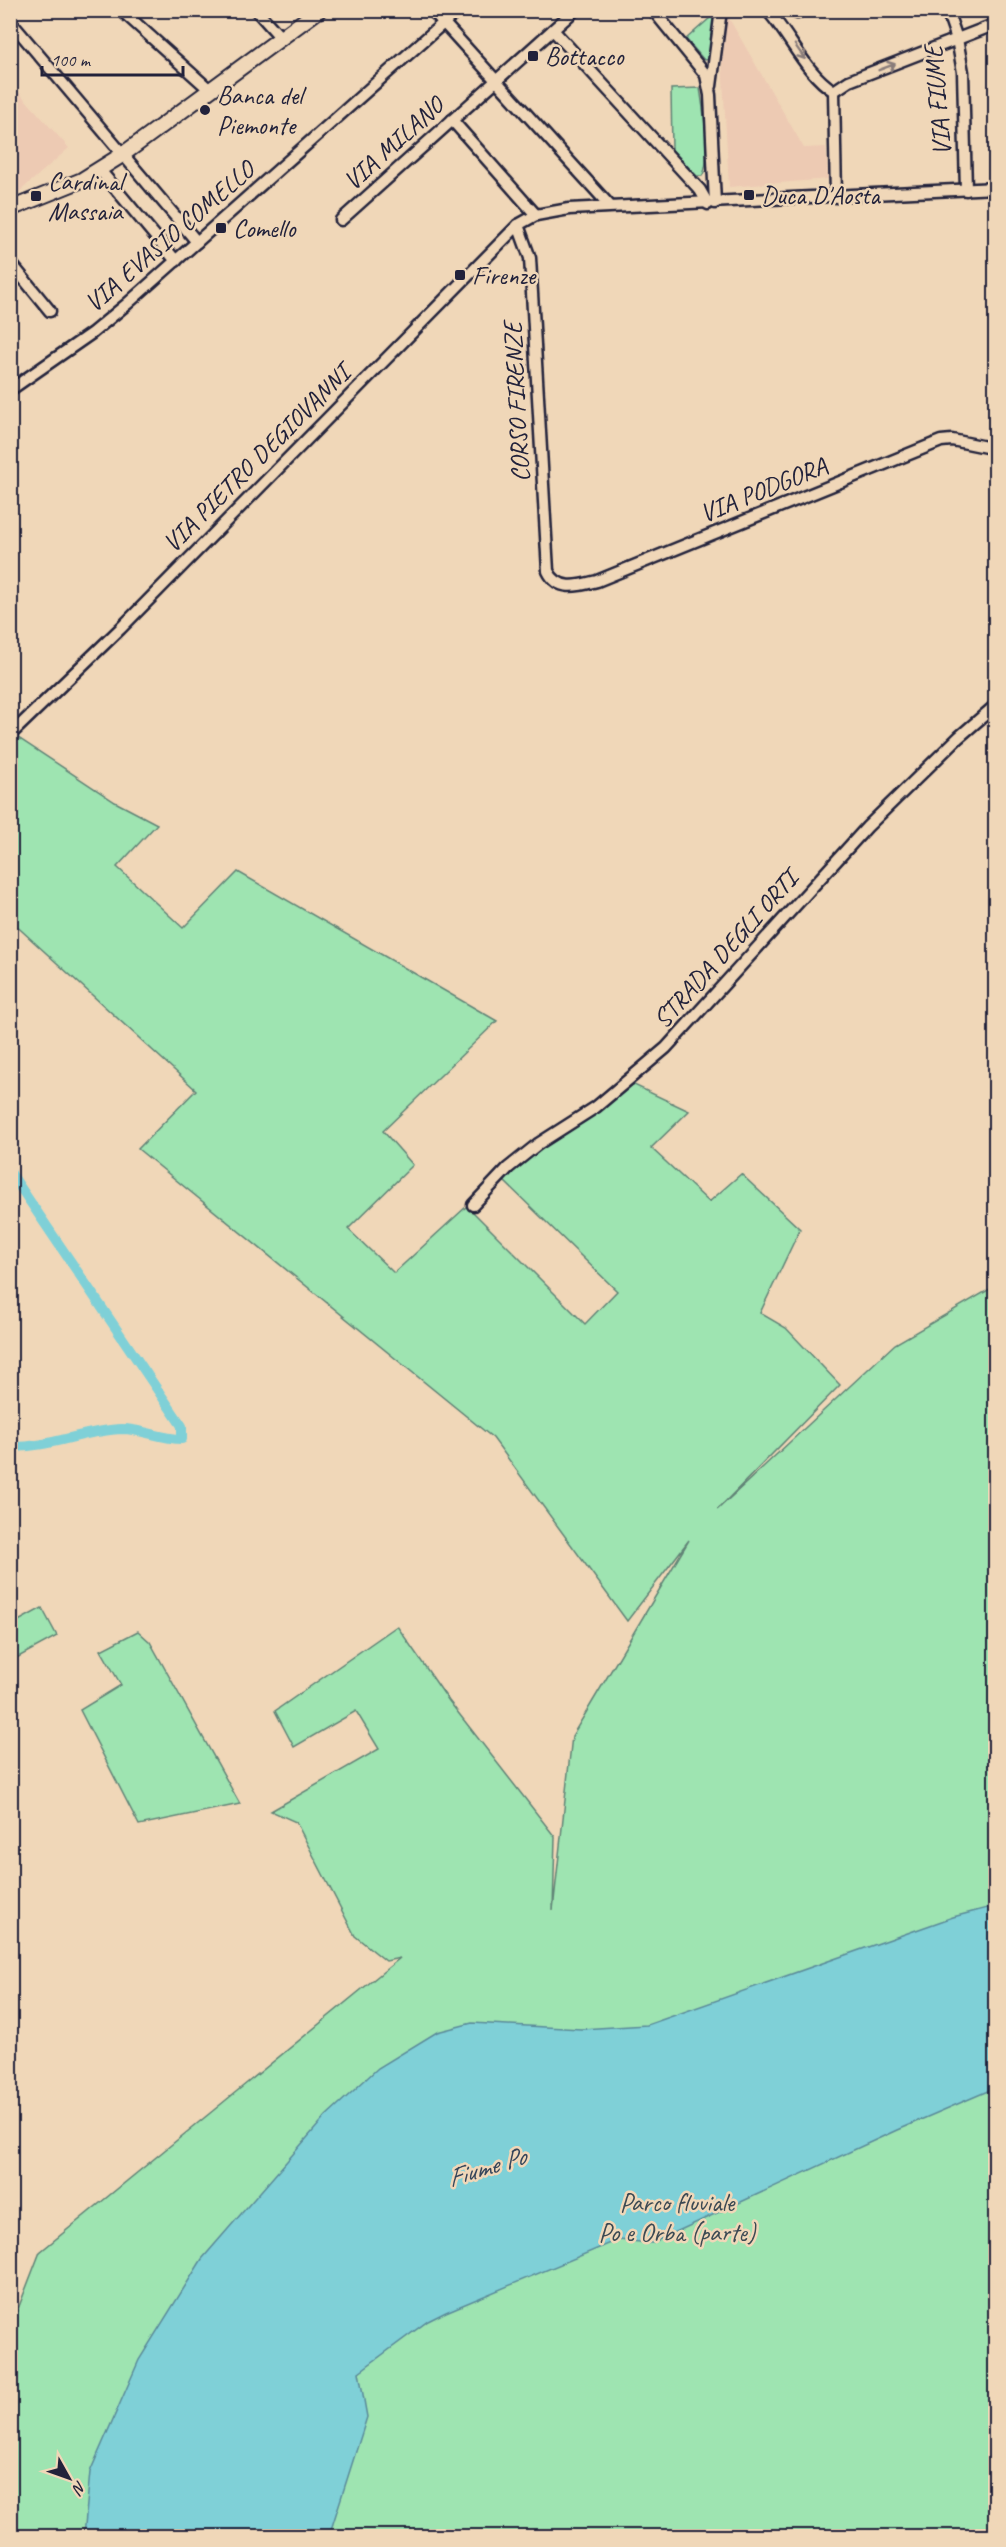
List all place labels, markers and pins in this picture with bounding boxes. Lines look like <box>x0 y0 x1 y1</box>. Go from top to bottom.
place label: Bottacco <box>545 40 625 73</box>
marker: Bottacco <box>526 49 540 63</box>
place label: Banca del Piemonte <box>217 79 307 142</box>
marker: Banca del Piemonte <box>198 103 212 117</box>
place label: Cardinal Massaia <box>48 165 127 228</box>
place label: Duca D'Aosta <box>761 179 881 212</box>
marker: Duca D'Aosta <box>742 188 756 202</box>
marker: Cardinal Massaia <box>29 189 43 203</box>
place label: Comello <box>233 212 297 245</box>
marker: Comello <box>214 221 228 235</box>
place label: Firenze <box>472 259 537 292</box>
marker: Firenze <box>453 268 467 282</box>

